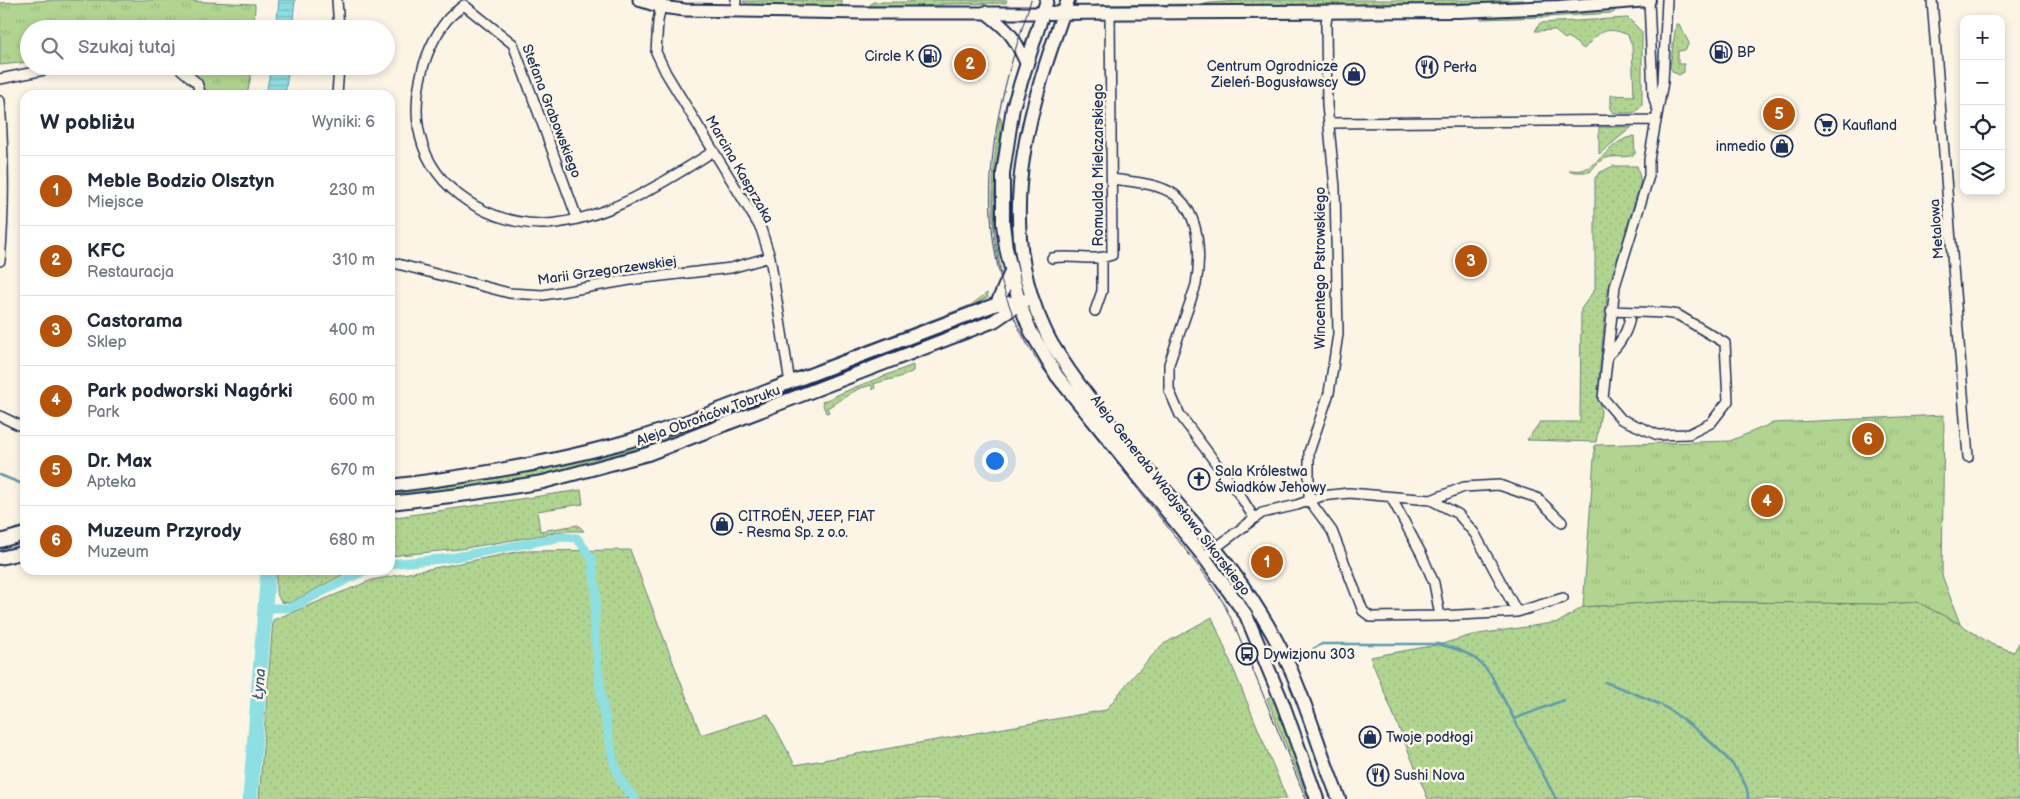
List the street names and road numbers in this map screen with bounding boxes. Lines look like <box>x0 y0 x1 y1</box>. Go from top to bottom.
street label: Stefana Grabowskiego <box>518 42 585 180</box>
street label: Romualda Mielczarskiego <box>1090 83 1107 246</box>
street label: Marcina Kasprzaka <box>702 112 777 226</box>
street label: Wincentego Pstrowskiego <box>1312 187 1329 349</box>
street label: Metalowa <box>1926 198 1947 260</box>
street label: Marii Grzegorzewskiej <box>536 252 678 289</box>
street label: Aleja Obrońców Tobruku <box>634 381 783 449</box>
street label: Aleja Generała Władysława Sikorskiego <box>1087 392 1254 599</box>

